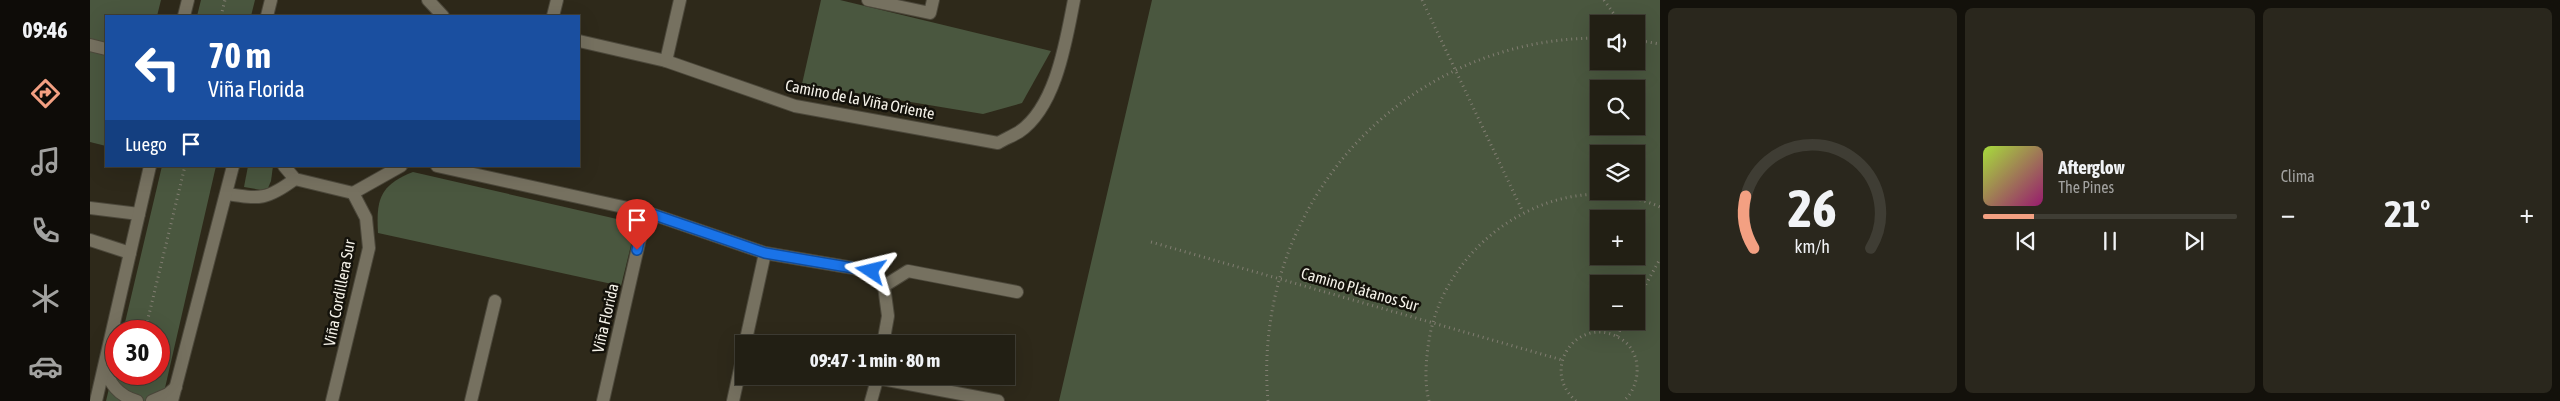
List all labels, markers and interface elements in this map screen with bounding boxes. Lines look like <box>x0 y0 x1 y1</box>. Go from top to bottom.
map controls <box>1590 15 1645 330</box>
button: sound <box>1590 15 1645 70</box>
text: 09:46 <box>22 17 68 43</box>
icon: left <box>125 35 190 100</box>
text: 70 m <box>208 35 271 75</box>
icon: directions <box>28 76 63 111</box>
text: Viña Florida <box>208 76 305 102</box>
street label: Camino de la Viña Oriente <box>784 76 936 122</box>
button: search <box>1590 80 1645 135</box>
icon: arrive <box>177 130 205 158</box>
text: Luego <box>125 133 167 155</box>
icon: music <box>28 144 63 179</box>
button: layers <box>1590 145 1645 200</box>
text: Afterglow <box>2058 156 2125 178</box>
text: Clima <box>2281 167 2315 185</box>
text: 26 <box>1788 178 1837 238</box>
text: The Pines <box>2058 178 2114 196</box>
text: 21° <box>2384 192 2430 235</box>
text: − <box>2281 197 2295 229</box>
text: + <box>2519 197 2534 229</box>
pin <box>616 199 658 250</box>
icon: arrive <box>623 206 651 234</box>
button: + <box>1590 210 1645 265</box>
icon: phone <box>28 213 63 248</box>
icon: previous <box>2012 227 2040 255</box>
icon: pause <box>2096 227 2124 255</box>
icon: next <box>2180 227 2208 255</box>
text: km/h <box>1795 236 1830 257</box>
street label: Viña Cordillera Sur <box>320 238 358 348</box>
position arrow <box>844 244 896 296</box>
street label: Camino Plátanos Sur <box>1299 264 1421 314</box>
button: − <box>1590 275 1645 330</box>
icon: climate <box>28 281 63 316</box>
street label: Viña Florida <box>588 282 622 354</box>
speed limit sign: 30 <box>105 320 170 385</box>
icon: car <box>28 349 63 384</box>
text: 09:47 · 1 min · 80 m <box>810 349 940 371</box>

